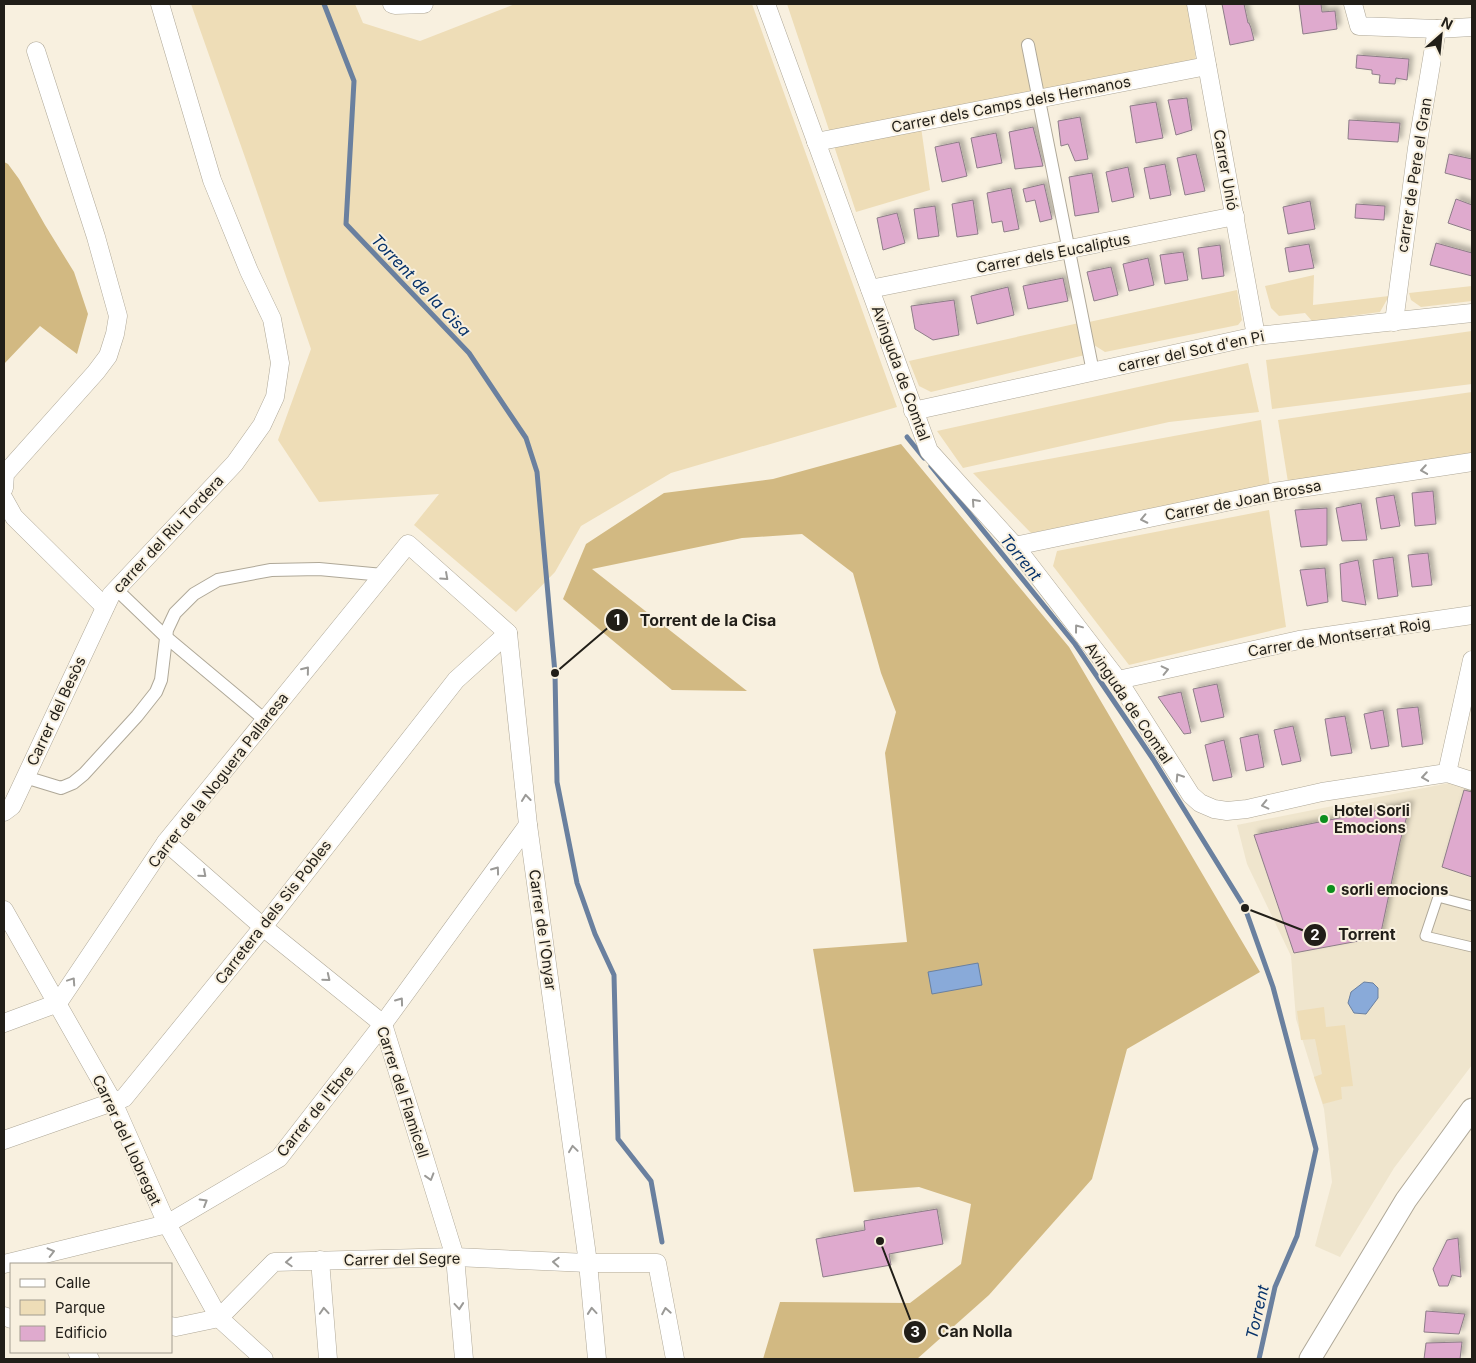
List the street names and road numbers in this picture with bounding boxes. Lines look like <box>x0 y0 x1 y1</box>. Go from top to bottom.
street label: Carrer dels Camps dels Hermanos <box>890 71 1132 137</box>
street label: carrer de Pere el Gran <box>1392 96 1436 254</box>
street label: Carrer Unió <box>1210 128 1242 212</box>
street label: Carrer dels Eucaliptus <box>975 229 1132 277</box>
street label: Avinguda de Comtal <box>868 303 934 443</box>
street label: carrer del Sot d'en Pi <box>1116 326 1266 376</box>
street label: carrer del Riu Tordera <box>109 471 227 597</box>
street label: Carrer de Joan Brossa <box>1163 475 1323 525</box>
street label: Carrer de Montserrat Roig <box>1246 613 1432 661</box>
street label: Avinguda de Comtal <box>1081 639 1177 767</box>
street label: Carrer del Besòs <box>22 653 90 769</box>
street label: Carrer de la Noguera Pallaresa <box>144 689 292 871</box>
street label: Carretera dels Sis Pobles <box>211 836 335 988</box>
street label: Carrer de l'Onyar <box>525 868 561 992</box>
street label: Carrer del Flamicell <box>373 1024 433 1160</box>
street label: Carrer de l'Ebre <box>272 1062 358 1160</box>
street label: Carrer del Llobregat <box>88 1072 166 1208</box>
street label: Carrer del Segre <box>343 1248 461 1270</box>

